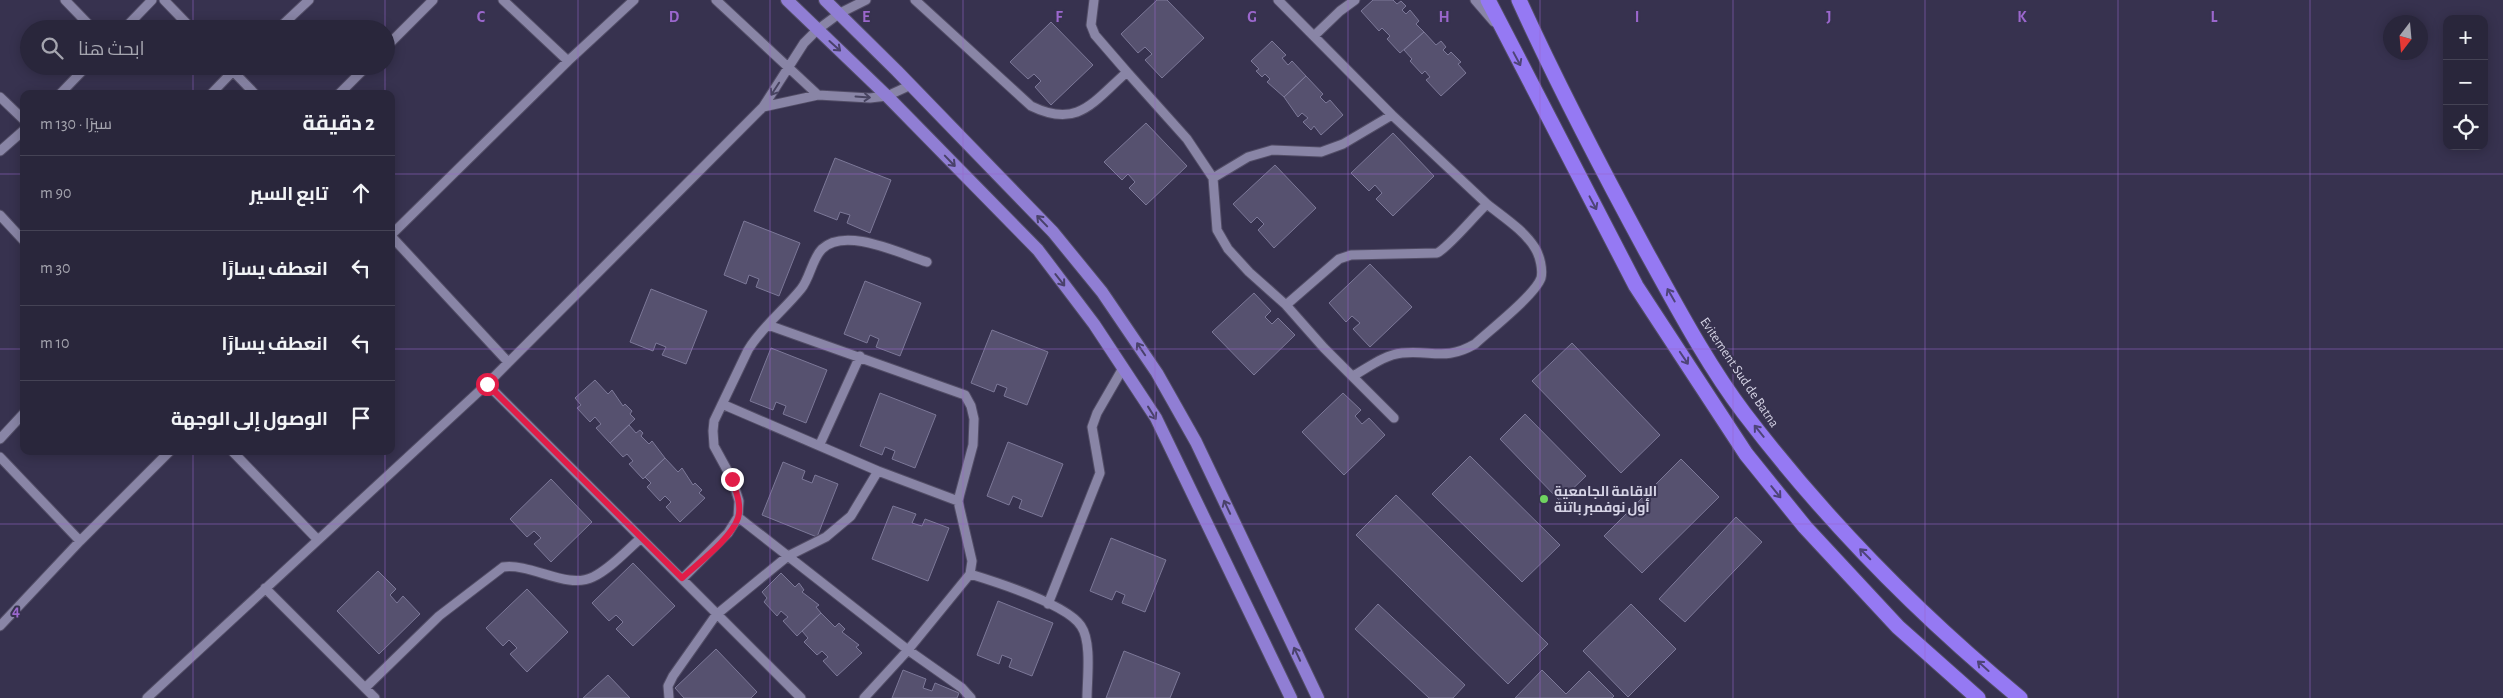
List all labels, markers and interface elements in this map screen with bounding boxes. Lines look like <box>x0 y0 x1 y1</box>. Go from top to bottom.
text: C <box>477 9 486 25</box>
text: D <box>669 9 680 25</box>
text: E <box>862 9 870 25</box>
text: F <box>1055 9 1063 25</box>
text: G <box>1247 9 1257 25</box>
text: H <box>1438 9 1450 25</box>
text: I <box>1635 9 1639 25</box>
text: J <box>1826 9 1832 25</box>
text: K <box>2017 9 2027 25</box>
text: L <box>2211 9 2218 25</box>
north arrow <box>2383 15 2428 60</box>
map controls <box>2443 15 2488 150</box>
button: + <box>2443 15 2488 60</box>
search box <box>20 20 395 75</box>
icon: search <box>38 34 66 62</box>
text: ابحث هنا <box>78 40 145 59</box>
one-way arrow <box>829 40 842 51</box>
one-way arrow <box>1513 52 1523 66</box>
button: − <box>2443 60 2488 105</box>
one-way arrow <box>769 82 780 96</box>
one-way arrow <box>854 93 870 102</box>
button: locate <box>2443 105 2488 150</box>
text: 2 دقيقة <box>303 113 375 134</box>
text: سيرًا · 130 m <box>40 116 112 132</box>
one-way arrow <box>944 154 956 167</box>
icon: ahead <box>347 179 375 207</box>
text: 90 m <box>40 185 71 201</box>
text: تابع السير <box>250 185 328 204</box>
one-way arrow <box>1589 195 1598 210</box>
one-way arrow <box>1036 215 1048 227</box>
icon: left <box>347 254 375 282</box>
text: 30 m <box>40 260 71 276</box>
text: انعطف يسارًا <box>222 260 328 279</box>
one-way arrow <box>1055 273 1066 286</box>
one-way arrow <box>1665 288 1675 302</box>
street label: Evitement Sud de Batna <box>1697 315 1781 431</box>
icon: left <box>347 329 375 357</box>
text: 10 m <box>40 335 69 351</box>
text: انعطف يسارًا <box>222 335 328 354</box>
one-way arrow <box>1136 343 1146 357</box>
one-way arrow <box>1679 351 1689 365</box>
route start <box>476 373 499 396</box>
icon: arrive <box>347 404 375 432</box>
one-way arrow <box>1148 406 1158 420</box>
text: الوصول إلى الوجهة <box>171 410 328 429</box>
one-way arrow <box>1754 424 1764 438</box>
route end <box>721 468 744 491</box>
place label: الإقامة الجامعية أول نوفمبر باتنة <box>1554 485 1657 516</box>
one-way arrow <box>1771 485 1782 498</box>
marker: الإقامة الجامعية أول نوفمبر باتنة <box>1538 493 1550 505</box>
one-way arrow <box>1222 500 1231 515</box>
one-way arrow <box>1859 548 1871 560</box>
text: 4 <box>12 603 20 619</box>
one-way arrow <box>1292 647 1301 662</box>
one-way arrow <box>1977 660 1990 672</box>

